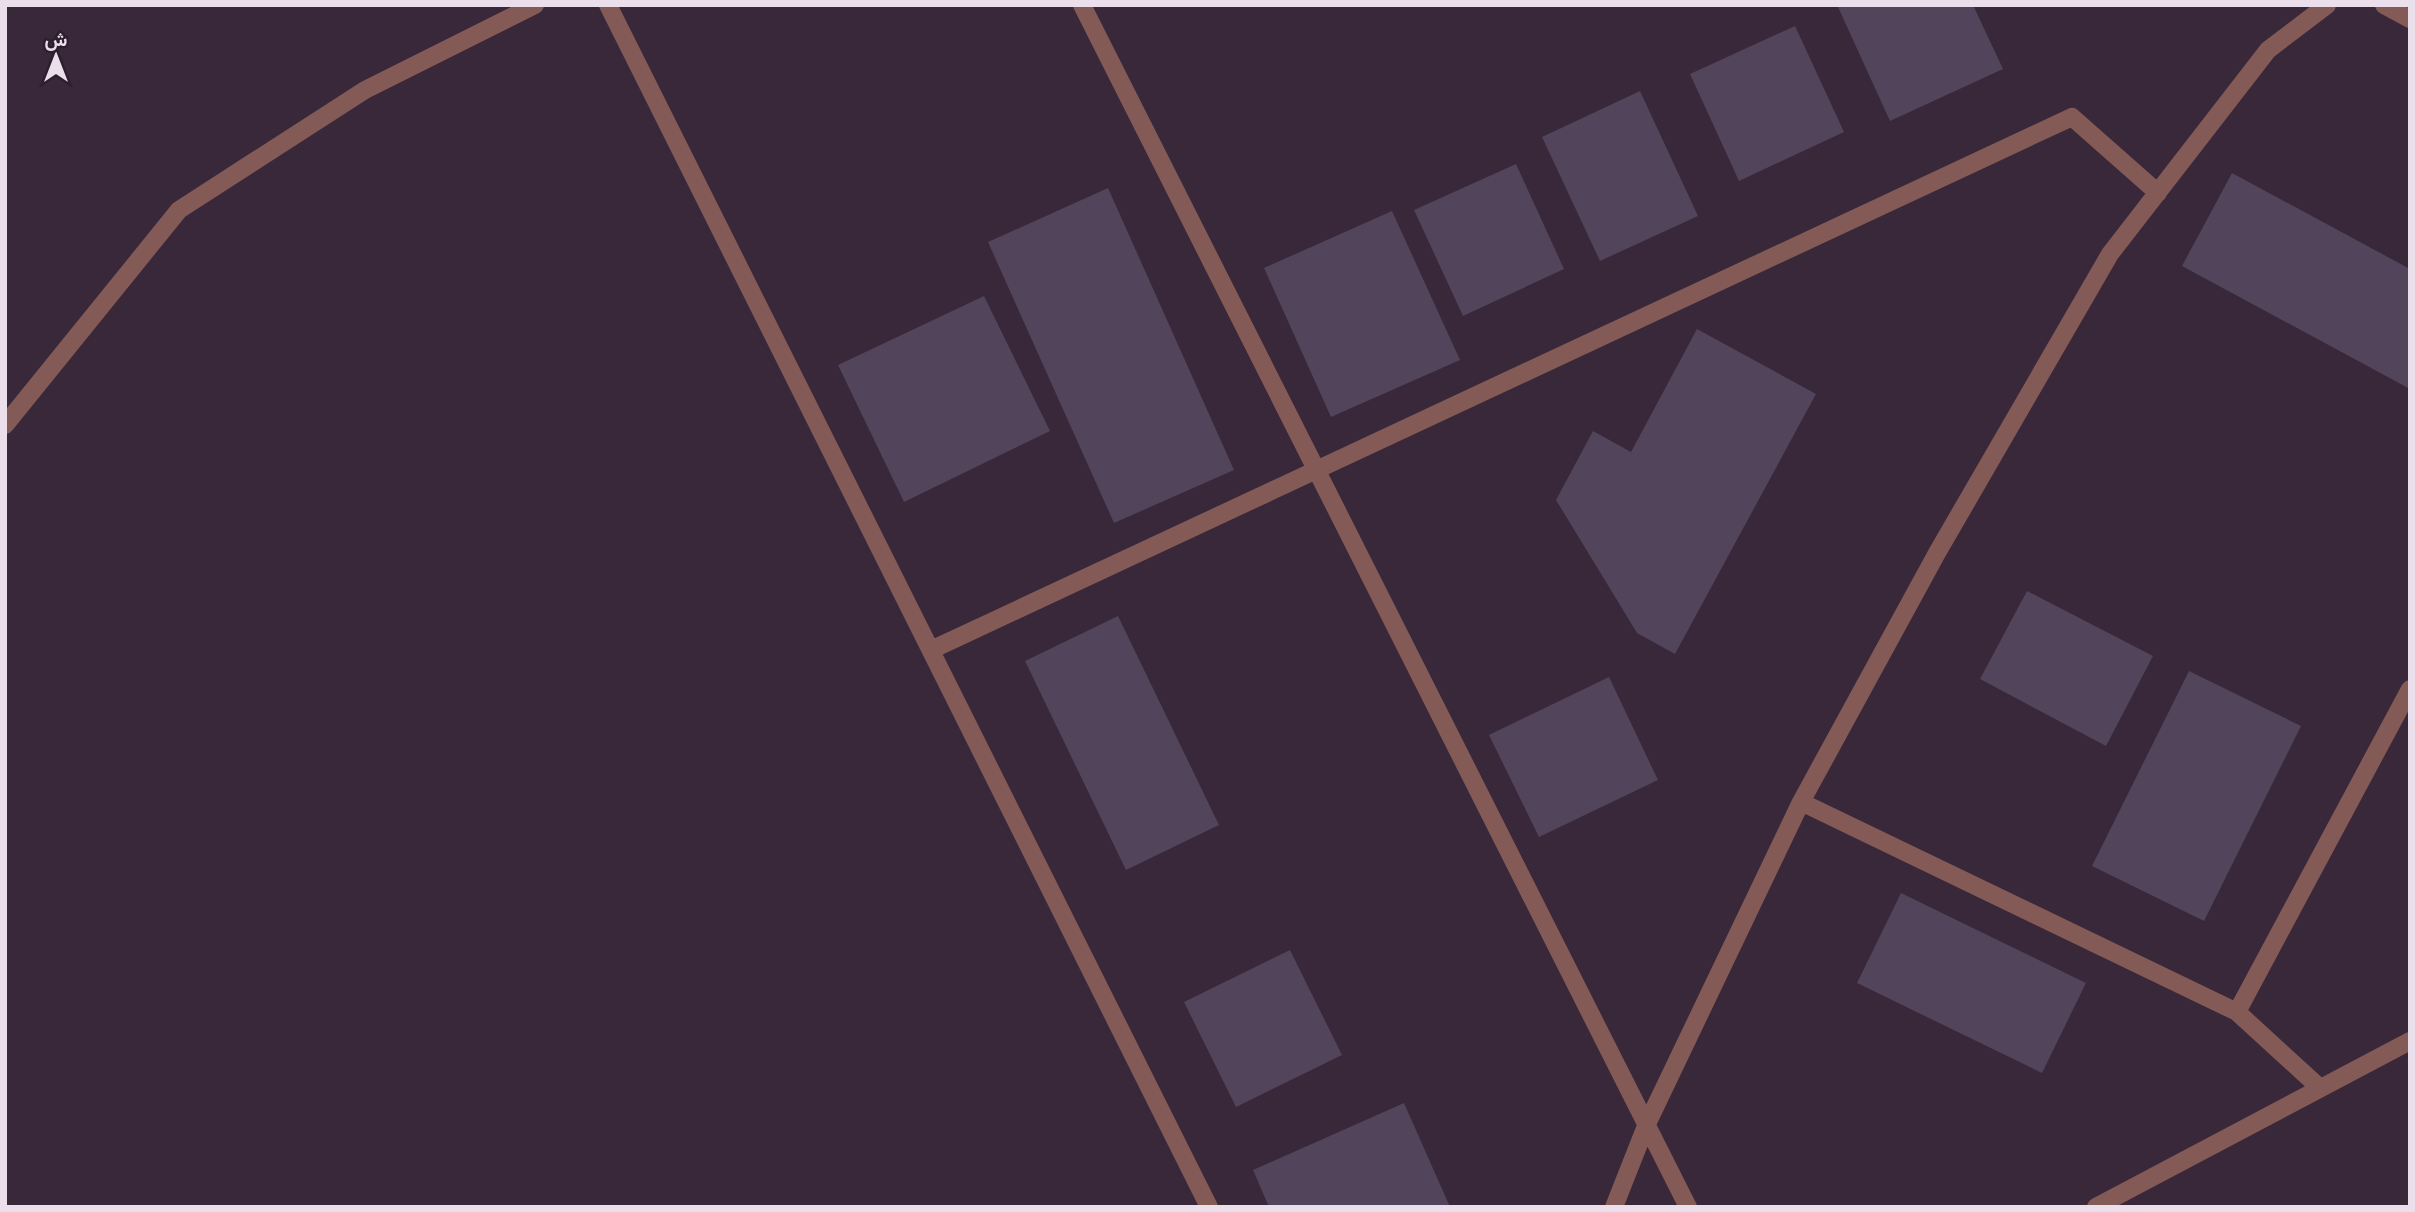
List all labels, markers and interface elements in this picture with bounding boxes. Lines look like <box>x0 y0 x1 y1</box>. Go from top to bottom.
north arrow <box>21 21 91 91</box>
text: ش <box>45 26 68 52</box>

